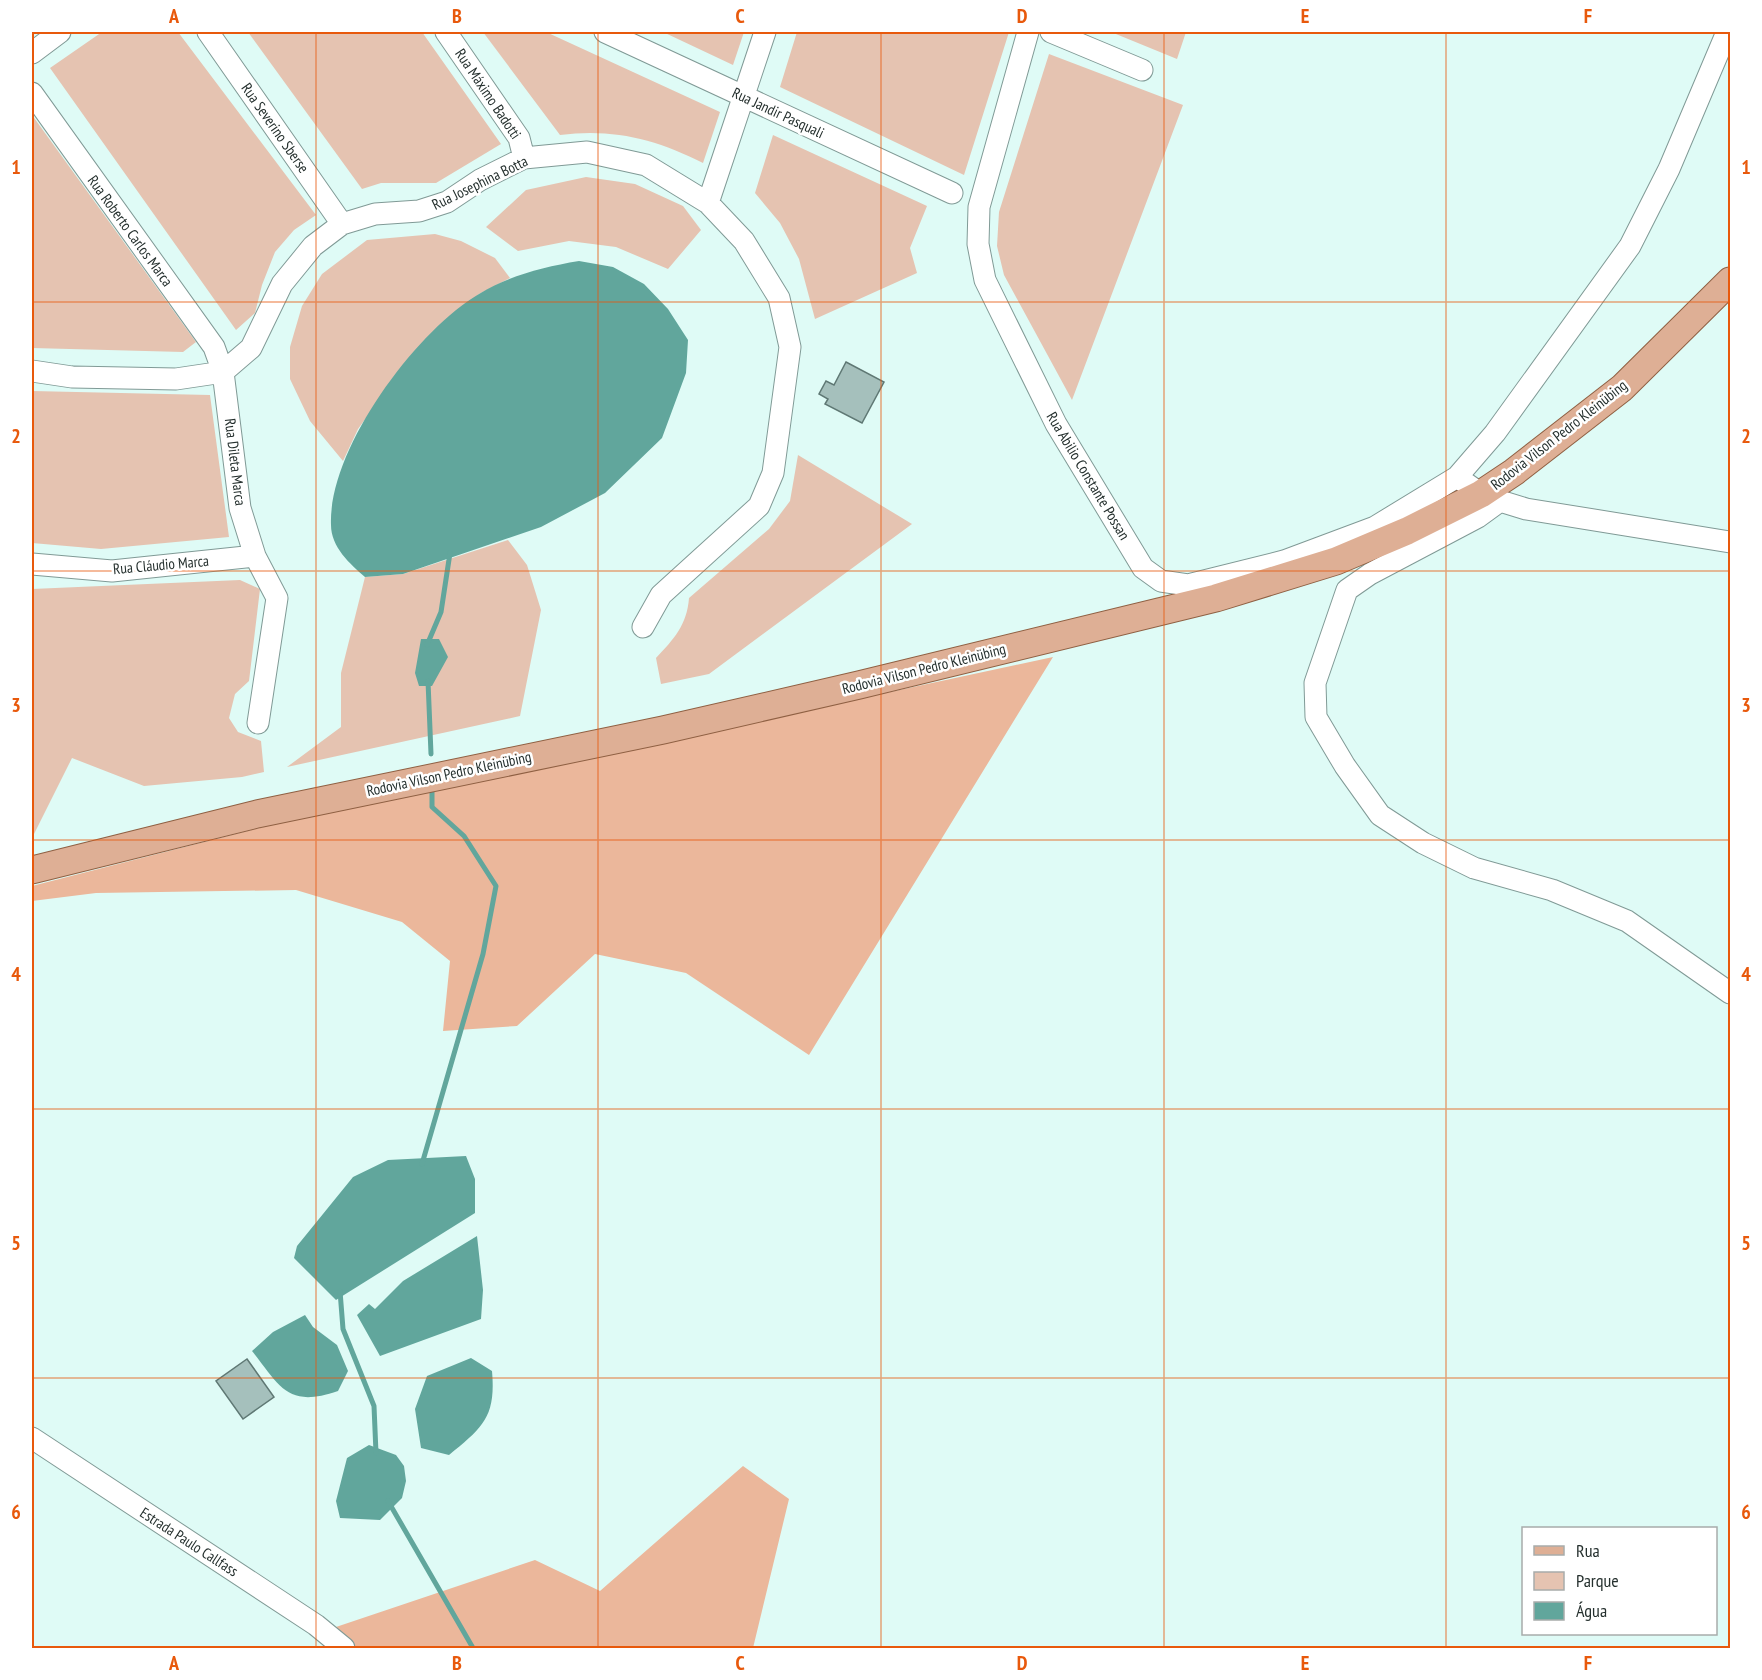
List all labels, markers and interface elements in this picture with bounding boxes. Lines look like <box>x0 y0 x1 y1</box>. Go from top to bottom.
text: A <box>168 3 180 29</box>
text: B <box>452 3 462 29</box>
text: C <box>735 3 745 29</box>
text: D <box>1017 3 1028 29</box>
text: E <box>1301 3 1309 29</box>
text: F <box>1584 3 1592 29</box>
street label: Rua Máximo Badotti <box>451 45 526 142</box>
street label: Rua Severino Sberse <box>237 79 313 176</box>
street label: Rua Jandir Pasquali <box>729 83 827 142</box>
street label: Rua Josephina Botta <box>429 151 531 214</box>
text: 1 <box>11 154 21 180</box>
text: 1 <box>1741 154 1751 180</box>
street label: Rua Roberto Carlos Marca <box>84 171 177 290</box>
street label: Rodovia Vilson Pedro Kleinübing <box>1487 375 1631 494</box>
street label: Rua Abilio Constante Possan <box>1043 408 1134 543</box>
street label: Rua Dileta Marca <box>221 417 250 507</box>
text: 2 <box>11 423 21 449</box>
text: 2 <box>1741 423 1751 449</box>
street label: Rua Cláudio Marca <box>112 551 210 578</box>
street label: Rodovia Vilson Pedro Kleinübing <box>840 639 1008 698</box>
text: 3 <box>11 692 21 718</box>
text: 3 <box>1741 692 1751 718</box>
street label: Rodovia Vilson Pedro Kleinübing <box>365 747 533 800</box>
text: 4 <box>11 961 21 987</box>
text: 4 <box>1741 961 1751 987</box>
text: 5 <box>11 1230 21 1256</box>
text: 5 <box>1741 1230 1751 1256</box>
text: 6 <box>11 1499 21 1525</box>
text: 6 <box>1741 1499 1751 1525</box>
street label: Estrada Paulo Callfass <box>137 1503 242 1580</box>
legend <box>1522 1527 1717 1635</box>
text: Rua <box>1576 1539 1600 1562</box>
text: Parque <box>1576 1569 1619 1592</box>
text: Água <box>1576 1599 1607 1622</box>
text: A <box>168 1650 180 1676</box>
text: B <box>452 1650 462 1676</box>
text: C <box>735 1650 745 1676</box>
text: D <box>1017 1650 1028 1676</box>
text: E <box>1301 1650 1309 1676</box>
text: F <box>1584 1650 1592 1676</box>

